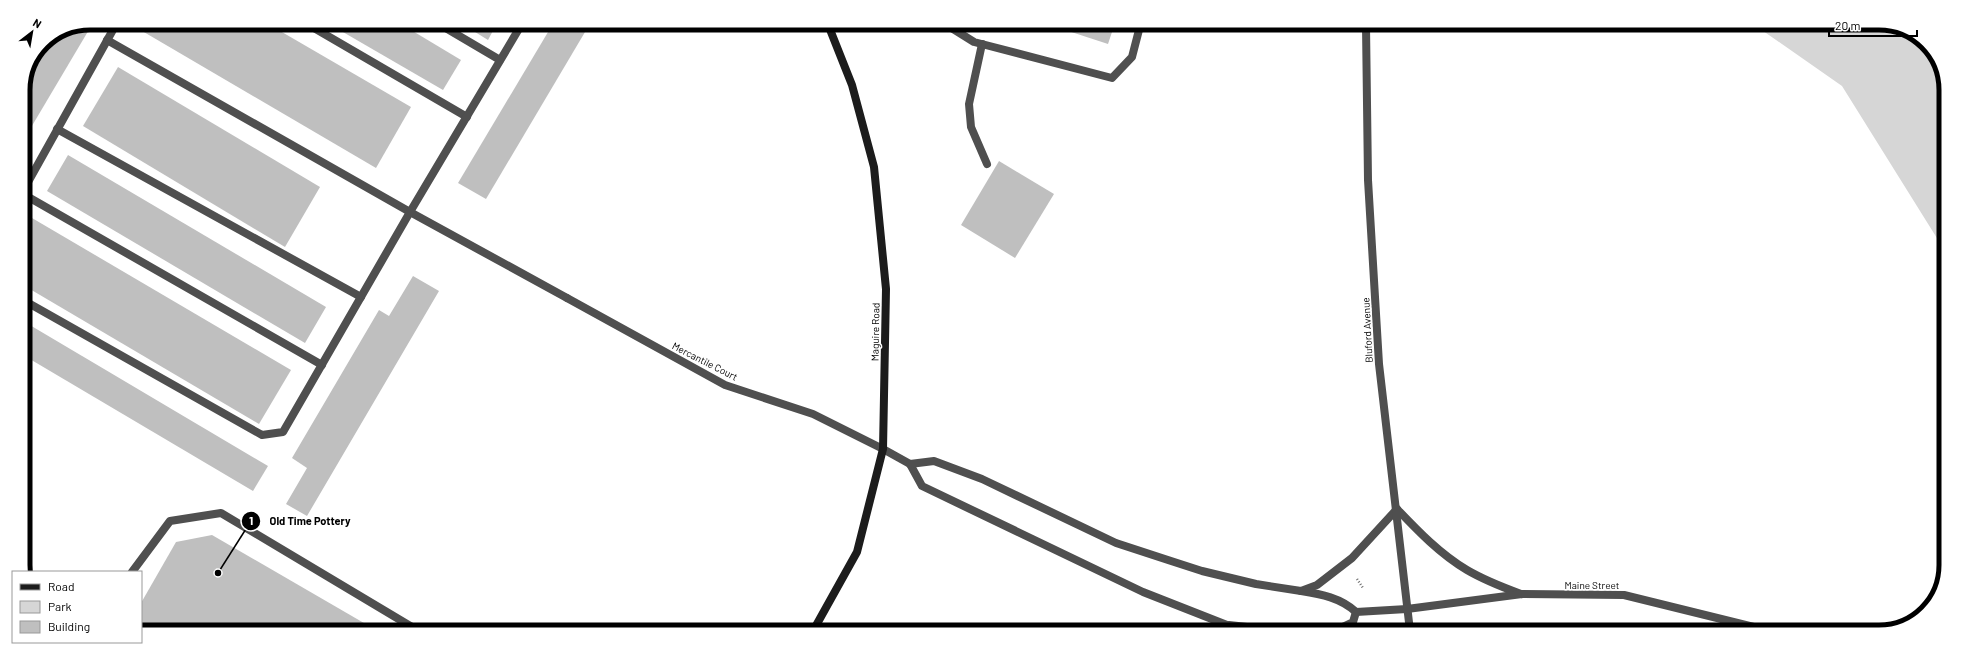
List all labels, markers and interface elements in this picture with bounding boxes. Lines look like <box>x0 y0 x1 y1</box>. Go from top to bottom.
north arrow <box>12 12 52 52</box>
scale bar <box>1829 12 1917 38</box>
text: N <box>31 16 44 30</box>
text: 20 m <box>1835 18 1861 32</box>
street label: Bluford Avenue <box>1359 297 1375 363</box>
street label: Maguire Road <box>868 303 882 361</box>
street label: Mercantile Court <box>670 339 740 383</box>
callout: Old Time Pottery <box>241 509 358 532</box>
text: 1 <box>249 513 253 527</box>
text: Old Time Pottery <box>270 514 351 527</box>
legend <box>12 571 142 643</box>
text: Road <box>48 579 75 593</box>
street label: Maine Street <box>1565 579 1620 591</box>
text: Park <box>48 599 72 613</box>
text: Building <box>48 619 90 633</box>

